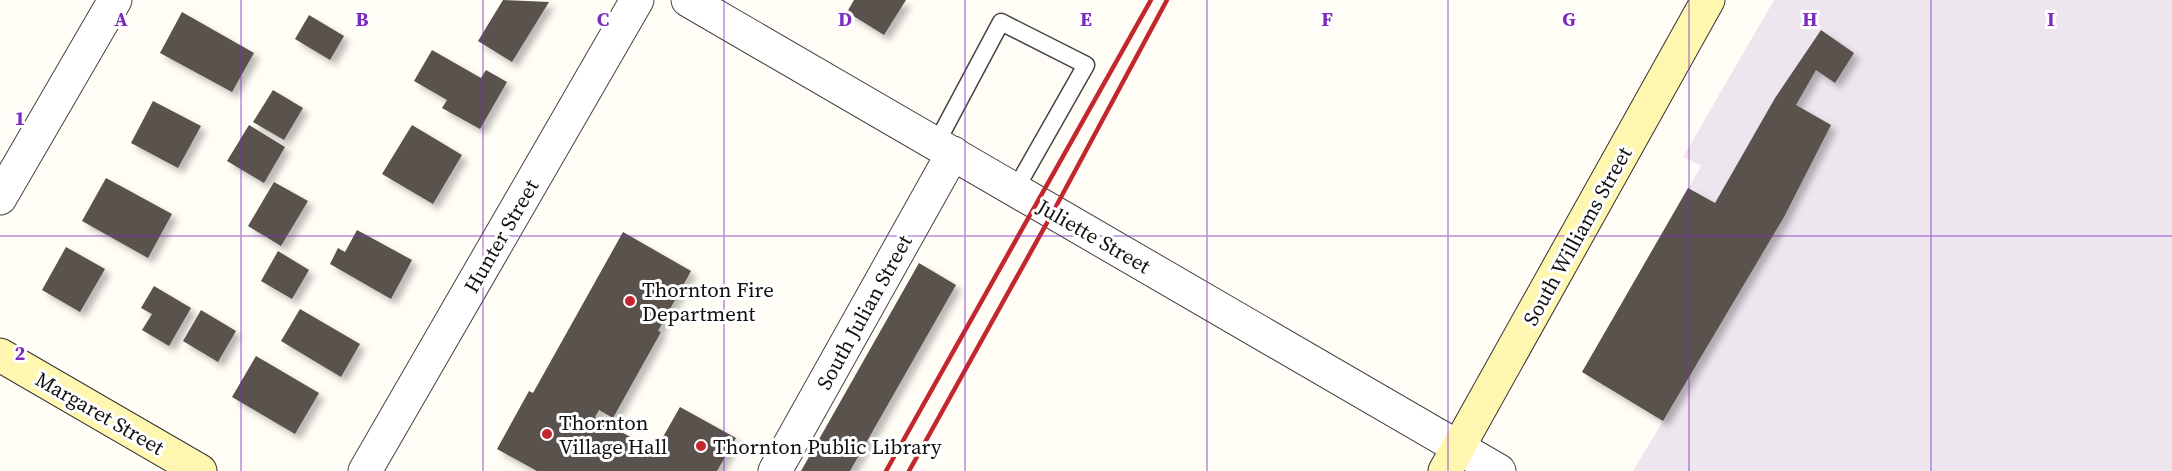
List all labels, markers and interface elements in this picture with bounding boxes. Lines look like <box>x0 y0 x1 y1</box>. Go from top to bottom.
text: A <box>114 5 128 33</box>
text: B <box>355 5 369 33</box>
text: C <box>597 5 609 33</box>
text: D <box>838 5 852 33</box>
text: E <box>1080 5 1092 33</box>
text: F <box>1321 5 1333 33</box>
text: G <box>1562 5 1576 33</box>
text: H <box>1802 5 1818 33</box>
text: I <box>2047 5 2055 33</box>
text: 1 <box>15 104 25 132</box>
street label: South Williams Street <box>1516 141 1638 331</box>
street label: Hunter Street <box>457 174 545 298</box>
street label: Juliette Street <box>1031 191 1156 280</box>
street label: South Julian Street <box>809 229 919 395</box>
place label: Thornton Fire Department <box>642 275 774 328</box>
marker: Thornton Fire Department <box>623 294 637 308</box>
text: 2 <box>15 339 26 367</box>
street label: Margaret Street <box>30 364 170 462</box>
place label: Thornton Village Hall <box>559 408 667 461</box>
marker: Thornton Village Hall <box>540 427 554 441</box>
place label: Thornton Public Library <box>713 432 942 461</box>
marker: Thornton Public Library <box>694 439 708 453</box>

